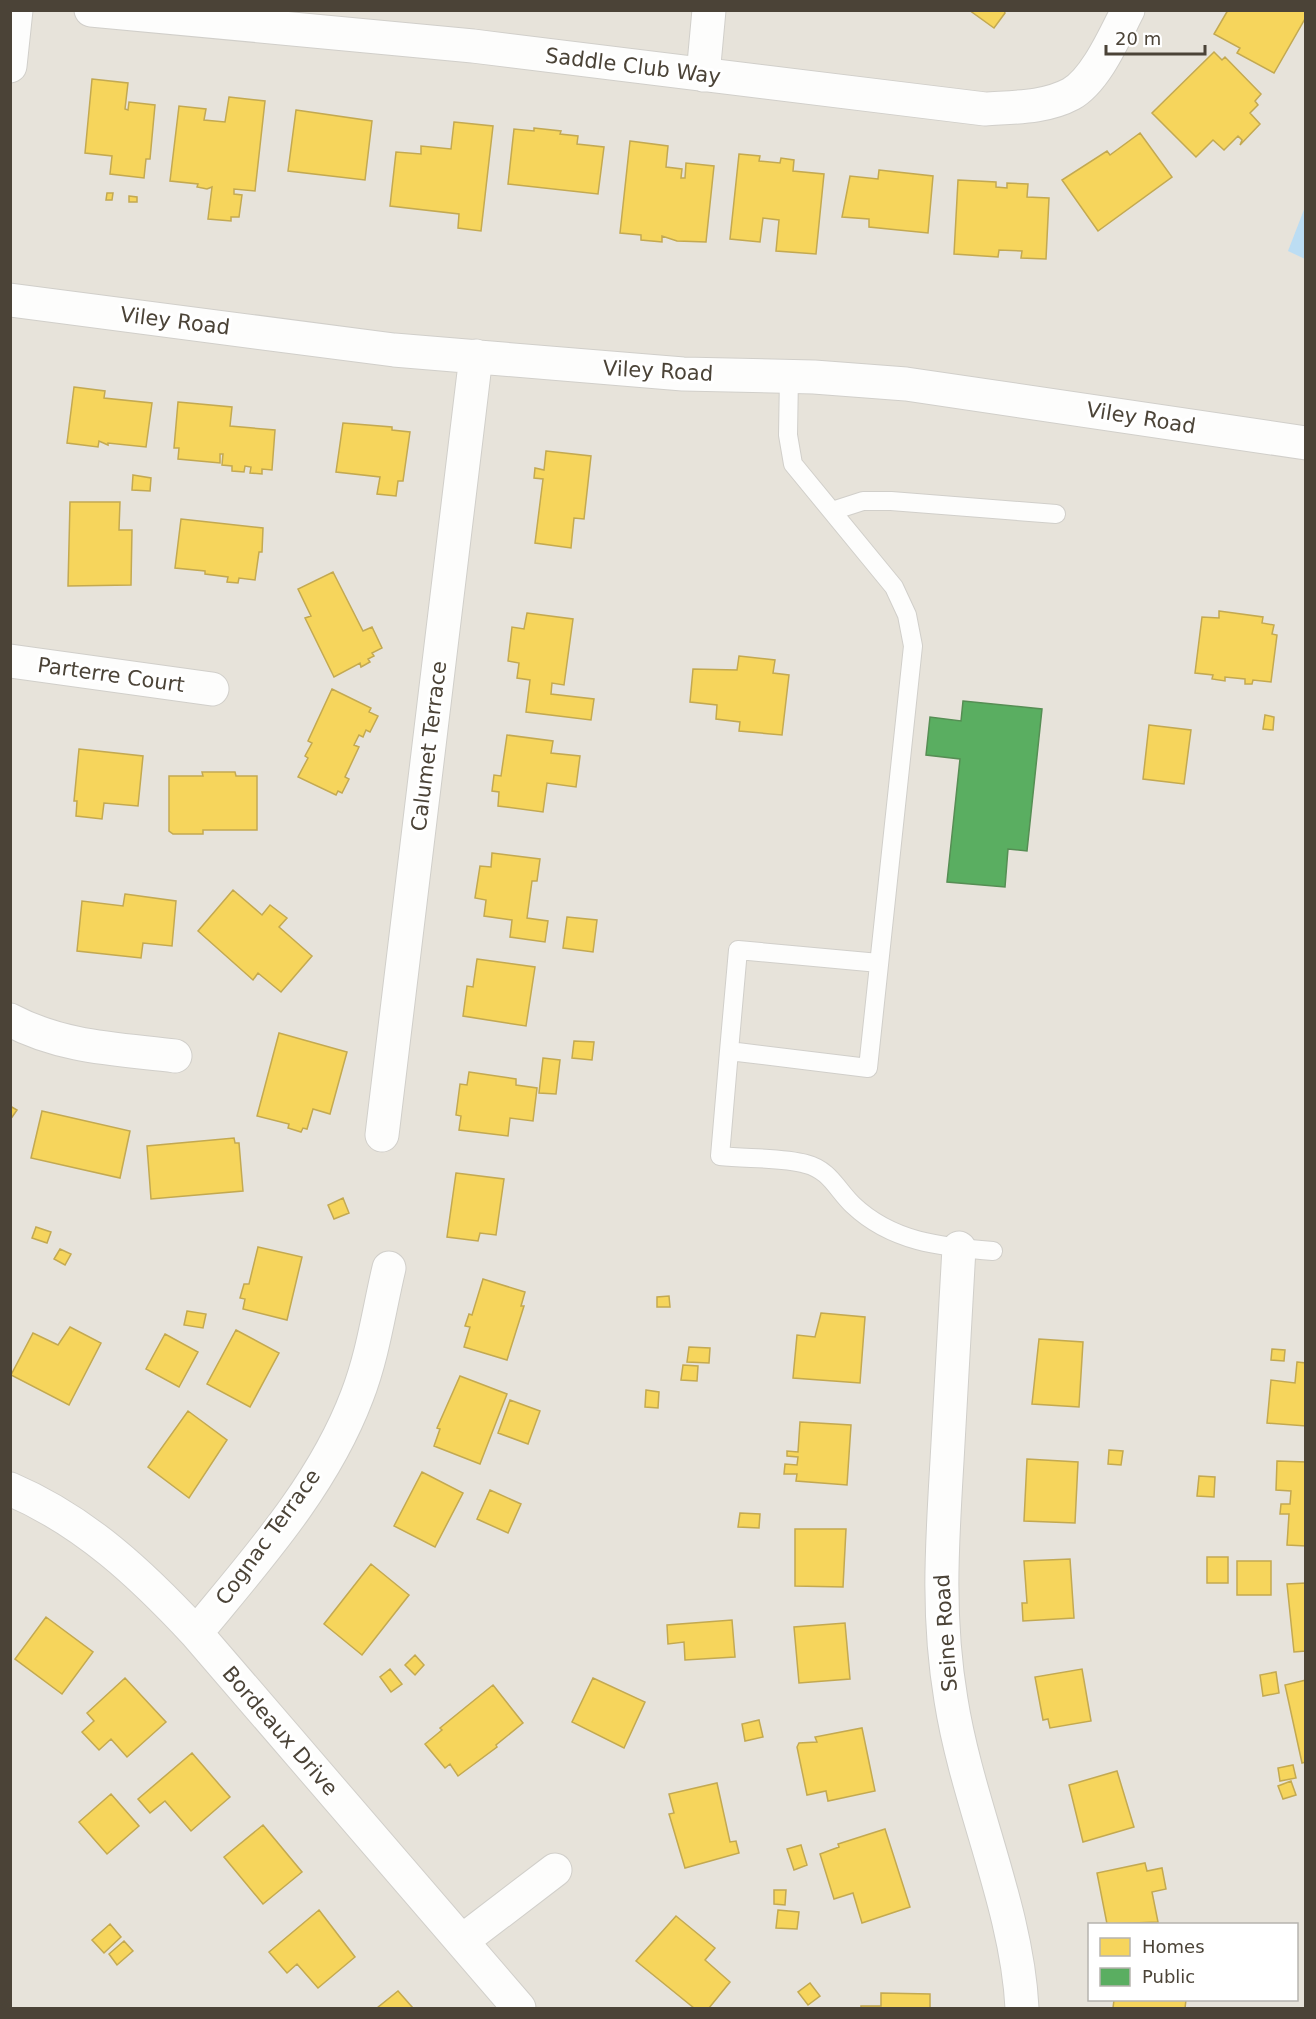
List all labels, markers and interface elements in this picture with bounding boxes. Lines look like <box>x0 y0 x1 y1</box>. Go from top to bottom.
scale bar <box>1106 18 1205 56</box>
text: 20 m <box>1115 28 1161 49</box>
street label: Saddle Club Way <box>544 43 722 89</box>
street label: Viley Road <box>119 302 231 340</box>
street label: Viley Road <box>602 356 714 386</box>
street label: Viley Road <box>1085 398 1197 438</box>
street label: Parterre Court <box>36 653 186 697</box>
street label: Calumet Terrace <box>407 659 451 833</box>
street label: Cognac Terrace <box>211 1465 325 1609</box>
street label: Seine Road <box>930 1573 962 1693</box>
street label: Bordeaux Drive <box>217 1662 343 1800</box>
legend <box>1088 1923 1298 2001</box>
text: Homes <box>1142 1936 1205 1957</box>
text: Public <box>1142 1966 1195 1987</box>

